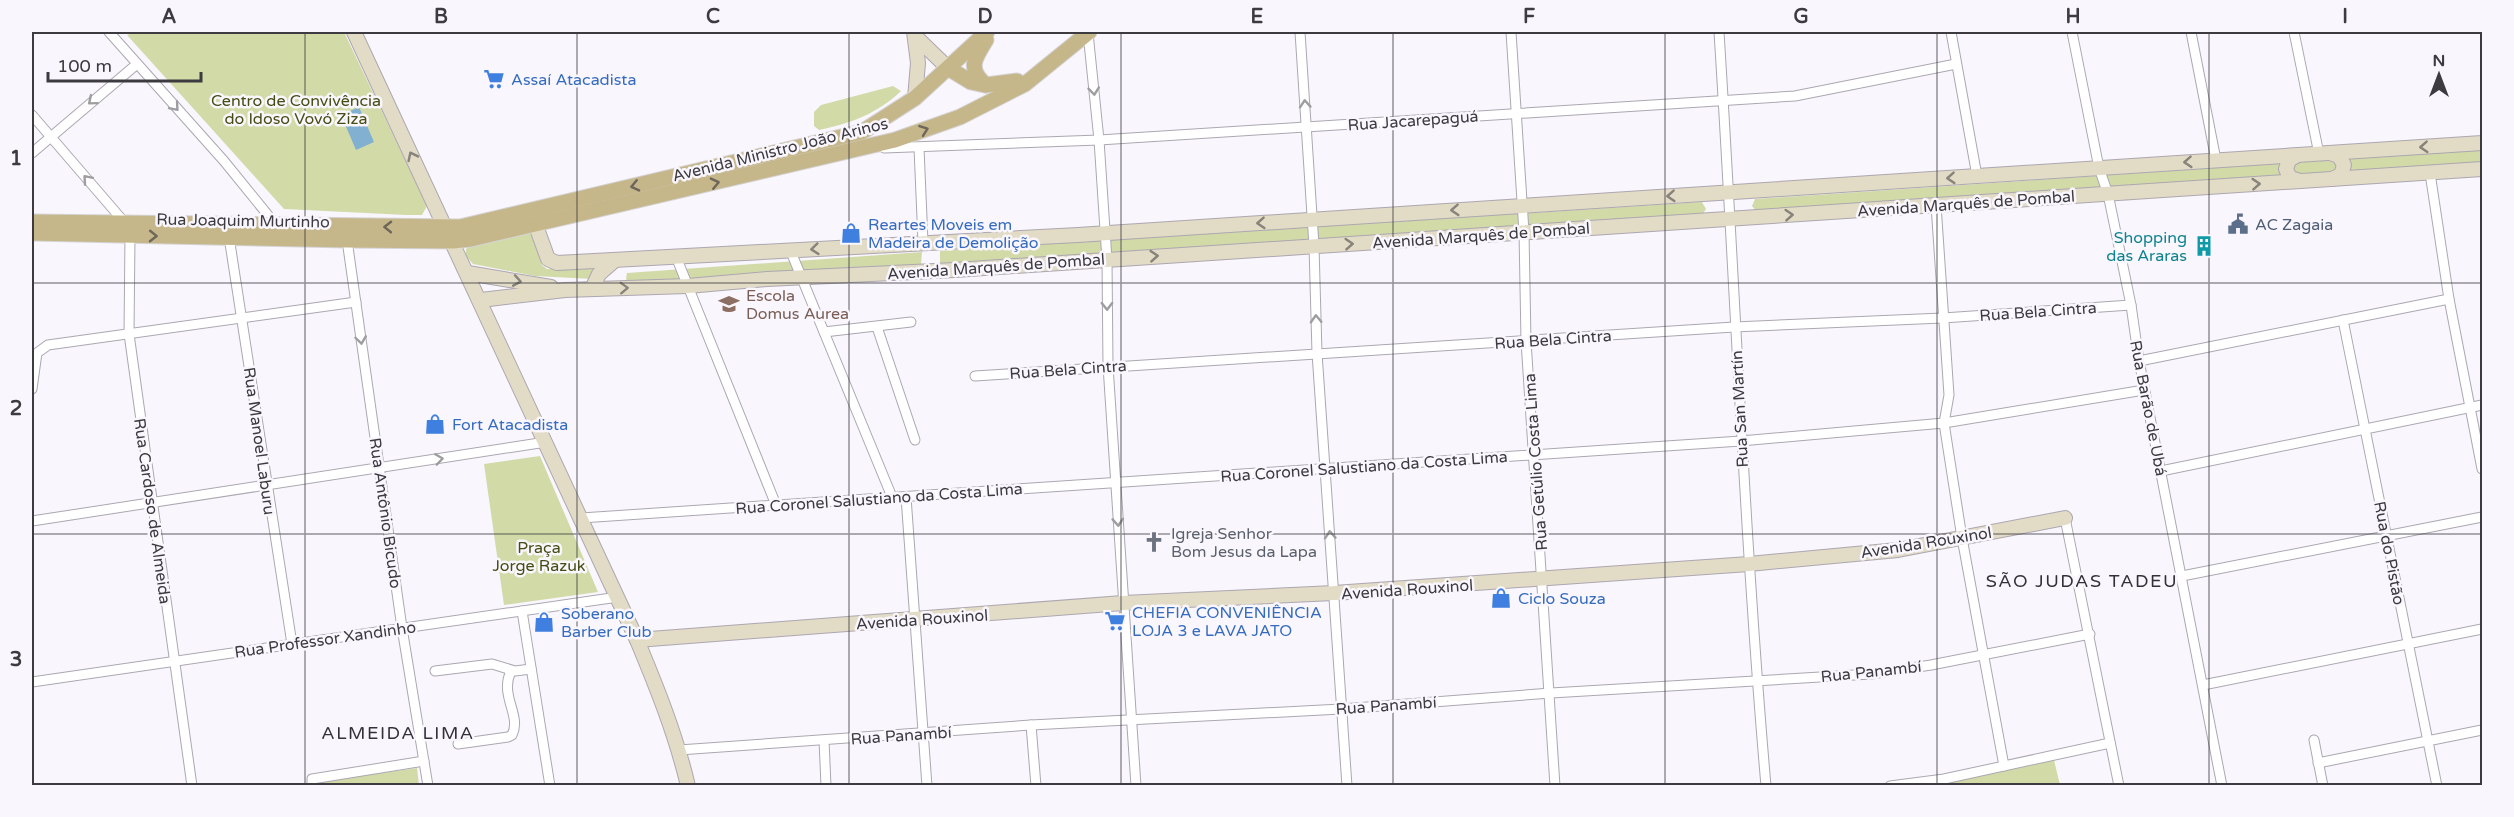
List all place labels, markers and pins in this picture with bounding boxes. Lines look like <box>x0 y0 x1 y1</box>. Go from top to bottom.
supermarket icon: Assaí Atacadista <box>482 67 506 91</box>
place label: Assaí Atacadista <box>511 70 636 90</box>
public building icon: AC Zagaia <box>2226 212 2250 236</box>
place label: Reartes Moveis em Madeira de Demolição <box>868 215 1039 253</box>
place label: AC Zagaia <box>2255 215 2333 235</box>
shop icon: Reartes Moveis em Madeira de Demolição <box>839 221 863 245</box>
place label: Shopping das Araras <box>2106 228 2187 266</box>
building icon: Shopping das Araras <box>2192 234 2216 258</box>
place label: Escola Domus Aurea <box>746 286 849 324</box>
school or university icon: Escola Domus Aurea <box>717 292 741 316</box>
shop icon: Fort Atacadista <box>423 412 447 436</box>
place label: Fort Atacadista <box>452 415 568 435</box>
place label: Igreja Senhor Bom Jesus da Lapa <box>1171 524 1317 562</box>
church icon: Igreja Senhor Bom Jesus da Lapa <box>1142 530 1166 554</box>
shop icon: Ciclo Souza <box>1489 586 1513 610</box>
place label: Ciclo Souza <box>1518 589 1606 609</box>
place label: CHEFIA CONVENIÊNCIA LOJA 3 e LAVA JATO <box>1132 603 1322 641</box>
place label: Soberano Barber Club <box>561 604 652 642</box>
supermarket icon: CHEFIA CONVENIÊNCIA LOJA 3 e LAVA JATO <box>1103 609 1127 633</box>
shop icon: Soberano Barber Club <box>532 610 556 634</box>

